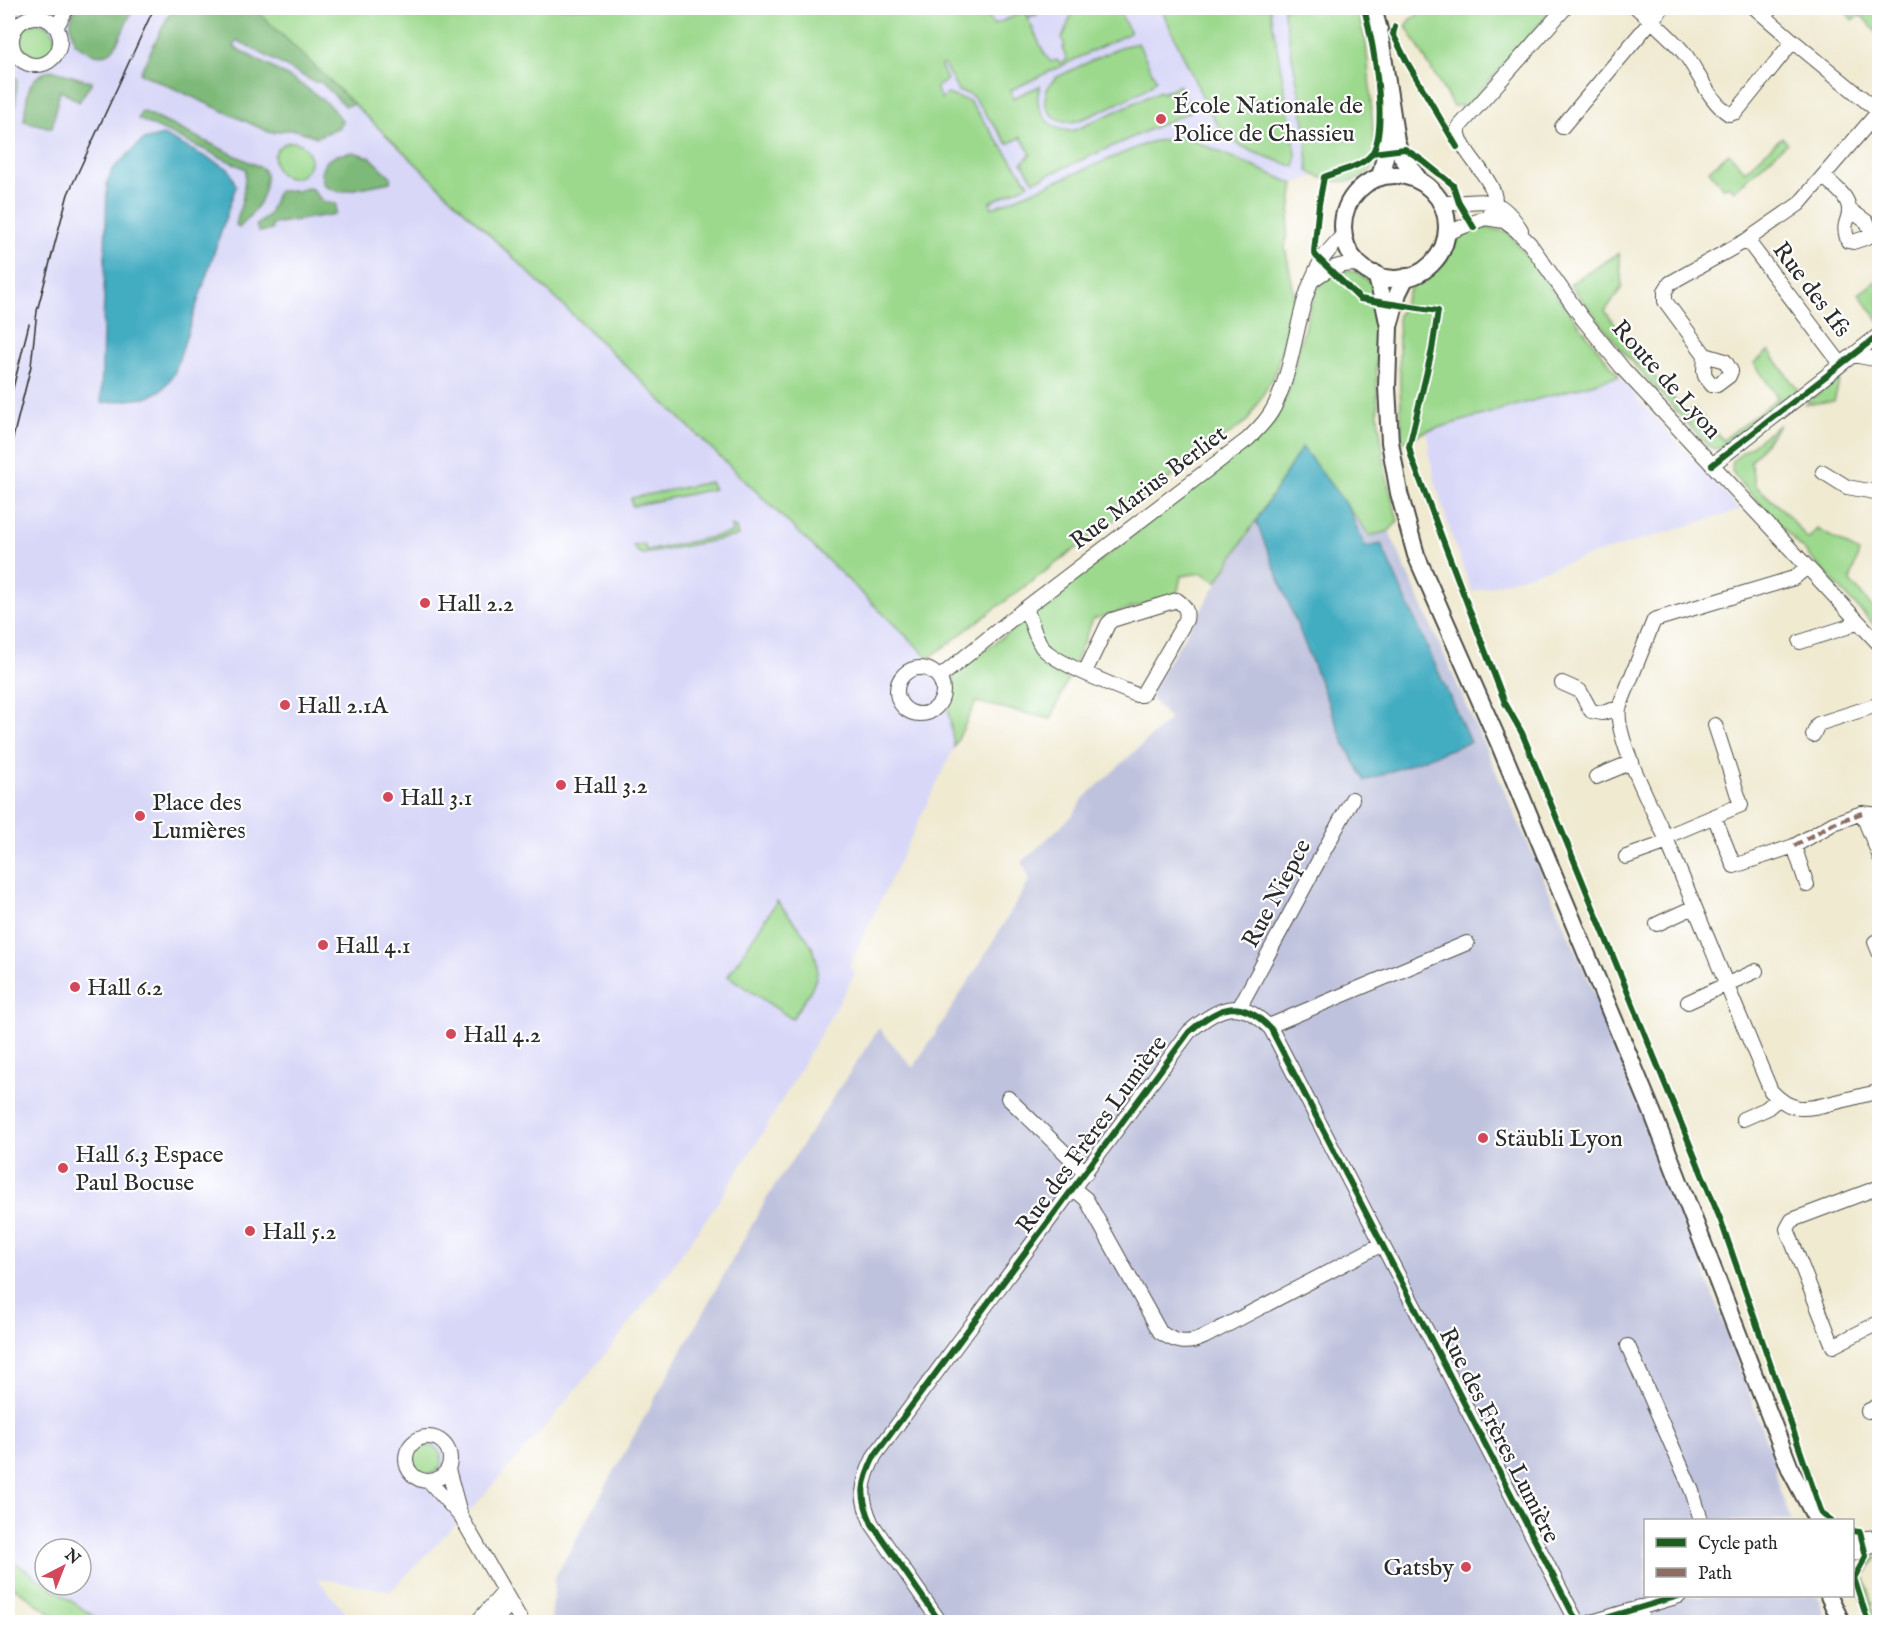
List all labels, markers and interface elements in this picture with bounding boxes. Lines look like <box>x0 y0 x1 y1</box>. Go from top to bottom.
place label: École Nationale de Police de Chassieu <box>1173 91 1363 150</box>
marker: École Nationale de Police de Chassieu <box>1154 112 1168 126</box>
street label: Rue des Ifs <box>1765 236 1857 344</box>
street label: Route de Lyon <box>1604 314 1728 446</box>
street label: Rue Marius Berliet <box>1064 419 1234 557</box>
place label: Hall 2.2 <box>437 589 514 620</box>
marker: Hall 2.2 <box>418 596 432 610</box>
place label: Hall 2.1A <box>297 691 389 722</box>
marker: Hall 2.1A <box>278 698 292 712</box>
place label: Hall 3.2 <box>573 771 648 802</box>
marker: Hall 3.2 <box>554 778 568 792</box>
place label: Hall 3.1 <box>400 783 472 814</box>
place label: Place des Lumières <box>152 788 246 847</box>
marker: Hall 3.1 <box>381 790 395 804</box>
marker: Place des Lumières <box>133 809 147 823</box>
street label: Rue Niepce <box>1236 834 1319 954</box>
place label: Hall 4.1 <box>335 931 411 962</box>
marker: Hall 4.1 <box>316 938 330 952</box>
place label: Hall 6.2 <box>87 973 163 1004</box>
marker: Hall 6.2 <box>68 980 82 994</box>
place label: Hall 4.2 <box>463 1020 541 1051</box>
marker: Hall 4.2 <box>444 1027 458 1041</box>
street label: Rue des Frères Lumière <box>1010 1030 1175 1240</box>
place label: Stäubli Lyon <box>1495 1124 1623 1155</box>
marker: Stäubli Lyon <box>1476 1131 1490 1145</box>
place label: Hall 6.3 Espace Paul Bocuse <box>75 1140 224 1199</box>
marker: Hall 6.3 Espace Paul Bocuse <box>56 1161 70 1175</box>
place label: Hall 5.2 <box>262 1217 336 1248</box>
marker: Hall 5.2 <box>243 1224 257 1238</box>
street label: Rue des Frères Lumière <box>1431 1323 1566 1549</box>
legend <box>1644 1519 1854 1597</box>
text: Cycle path <box>1698 1533 1778 1556</box>
north arrow <box>33 1537 93 1597</box>
text: N <box>59 1545 84 1570</box>
place label: Gatsby <box>1383 1553 1454 1584</box>
marker: Gatsby <box>1459 1560 1473 1574</box>
text: Path <box>1698 1563 1732 1586</box>

